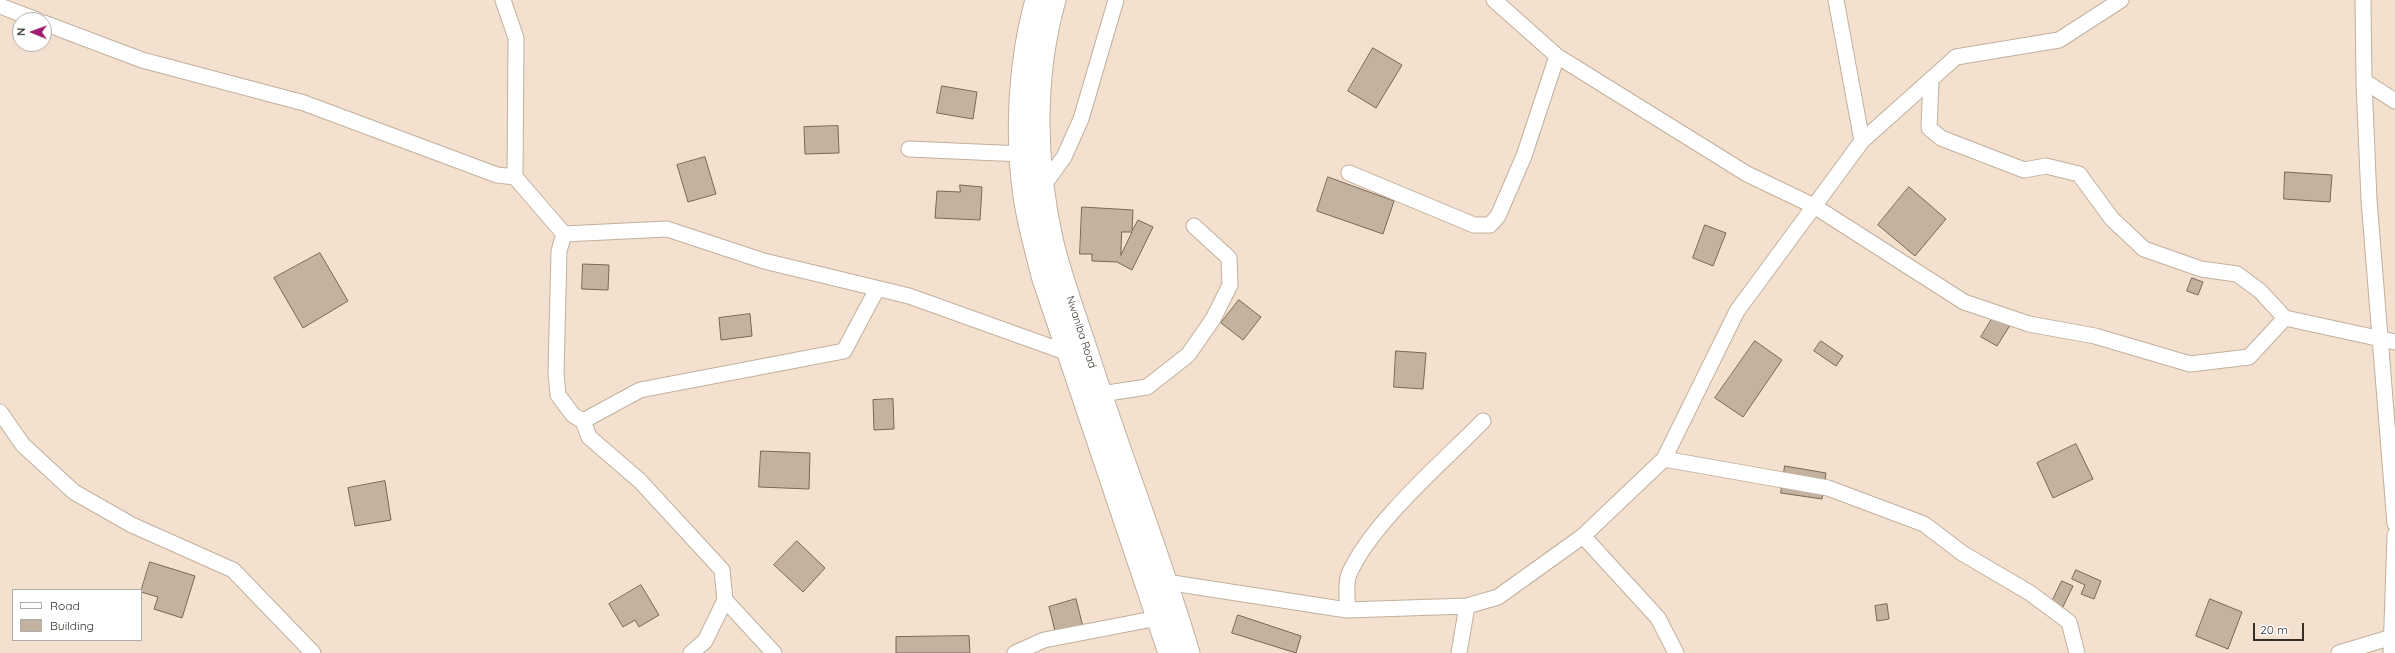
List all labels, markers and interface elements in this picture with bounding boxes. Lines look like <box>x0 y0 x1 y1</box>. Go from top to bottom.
north arrow <box>12 12 52 52</box>
text: N <box>14 28 28 36</box>
street label: Nwaniba Road <box>1063 294 1099 370</box>
legend <box>12 589 142 641</box>
text: Road <box>50 598 80 613</box>
scale bar <box>2255 615 2306 641</box>
text: Building <box>50 618 94 633</box>
text: 20 m <box>2260 622 2288 637</box>

